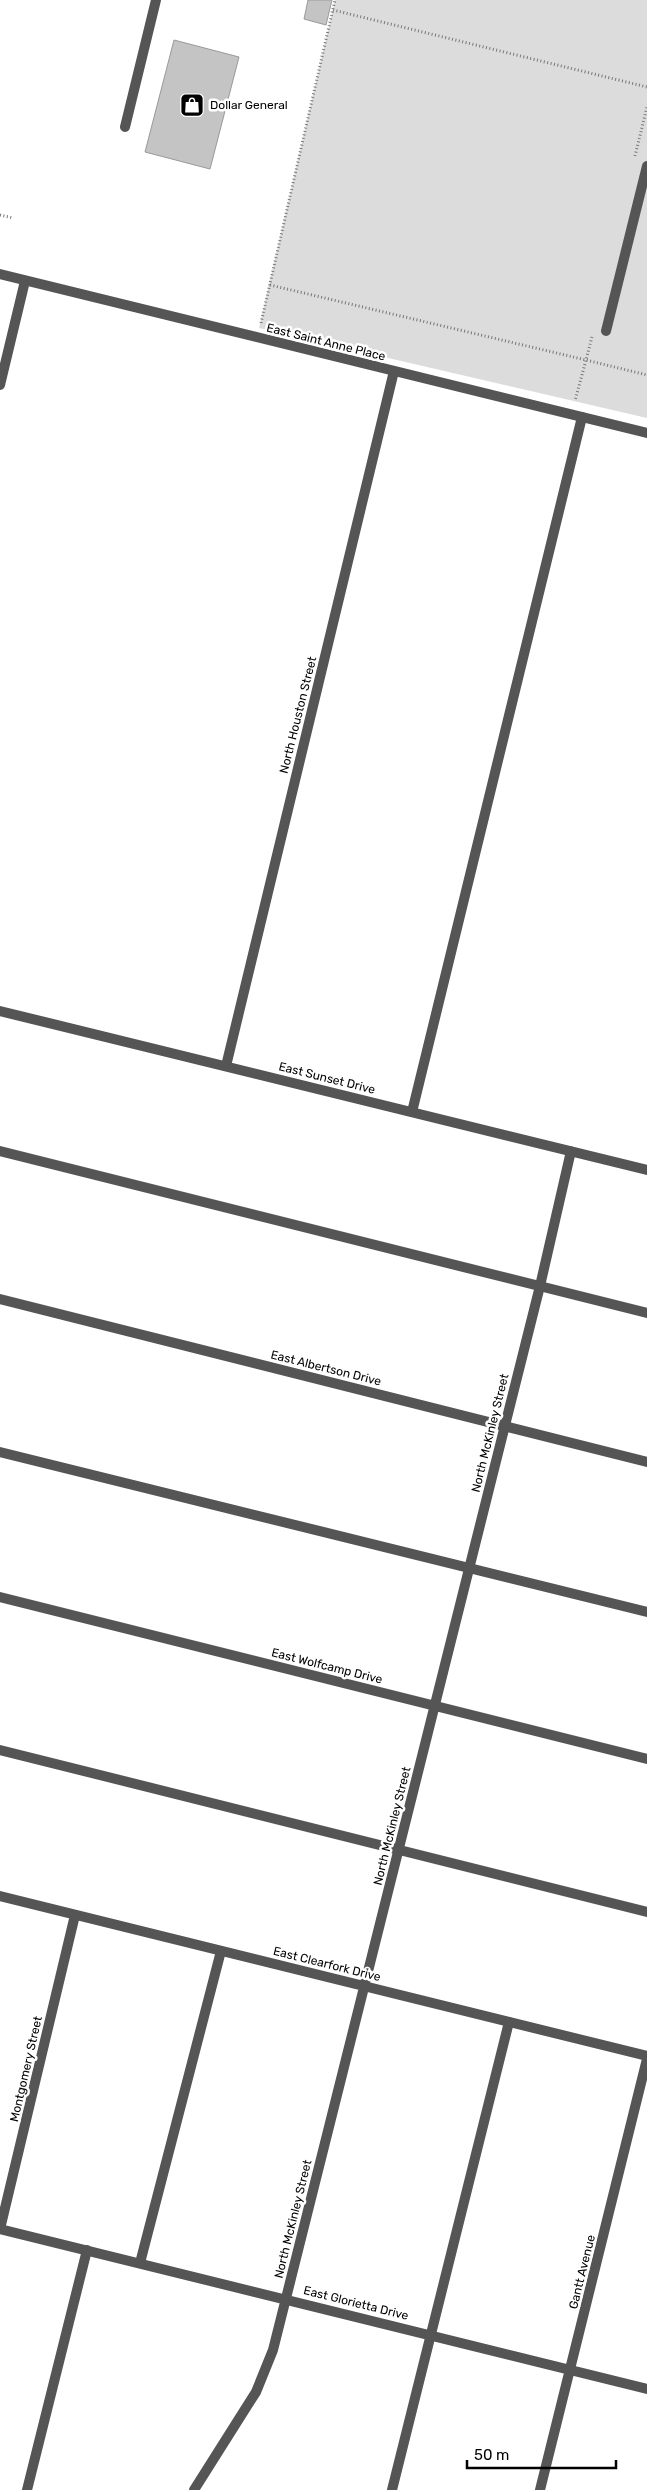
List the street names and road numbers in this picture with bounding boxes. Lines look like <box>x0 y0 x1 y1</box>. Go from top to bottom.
street label: East Saint Anne Place <box>265 320 387 364</box>
street label: North Houston Street <box>277 655 319 775</box>
street label: East Sunset Drive <box>277 1059 377 1097</box>
street label: East Albertson Drive <box>269 1347 383 1389</box>
street label: North McKinley Street <box>468 1372 512 1494</box>
street label: East Wolfcamp Drive <box>270 1645 384 1687</box>
street label: North McKinley Street <box>370 1765 414 1887</box>
street label: East Clearfork Drive <box>272 1944 382 1984</box>
street label: Montgomery Street <box>7 2014 45 2123</box>
street label: North McKinley Street <box>271 2158 315 2280</box>
street label: Gantt Avenue <box>566 2233 598 2311</box>
street label: East Glorietta Drive <box>302 2283 410 2323</box>

